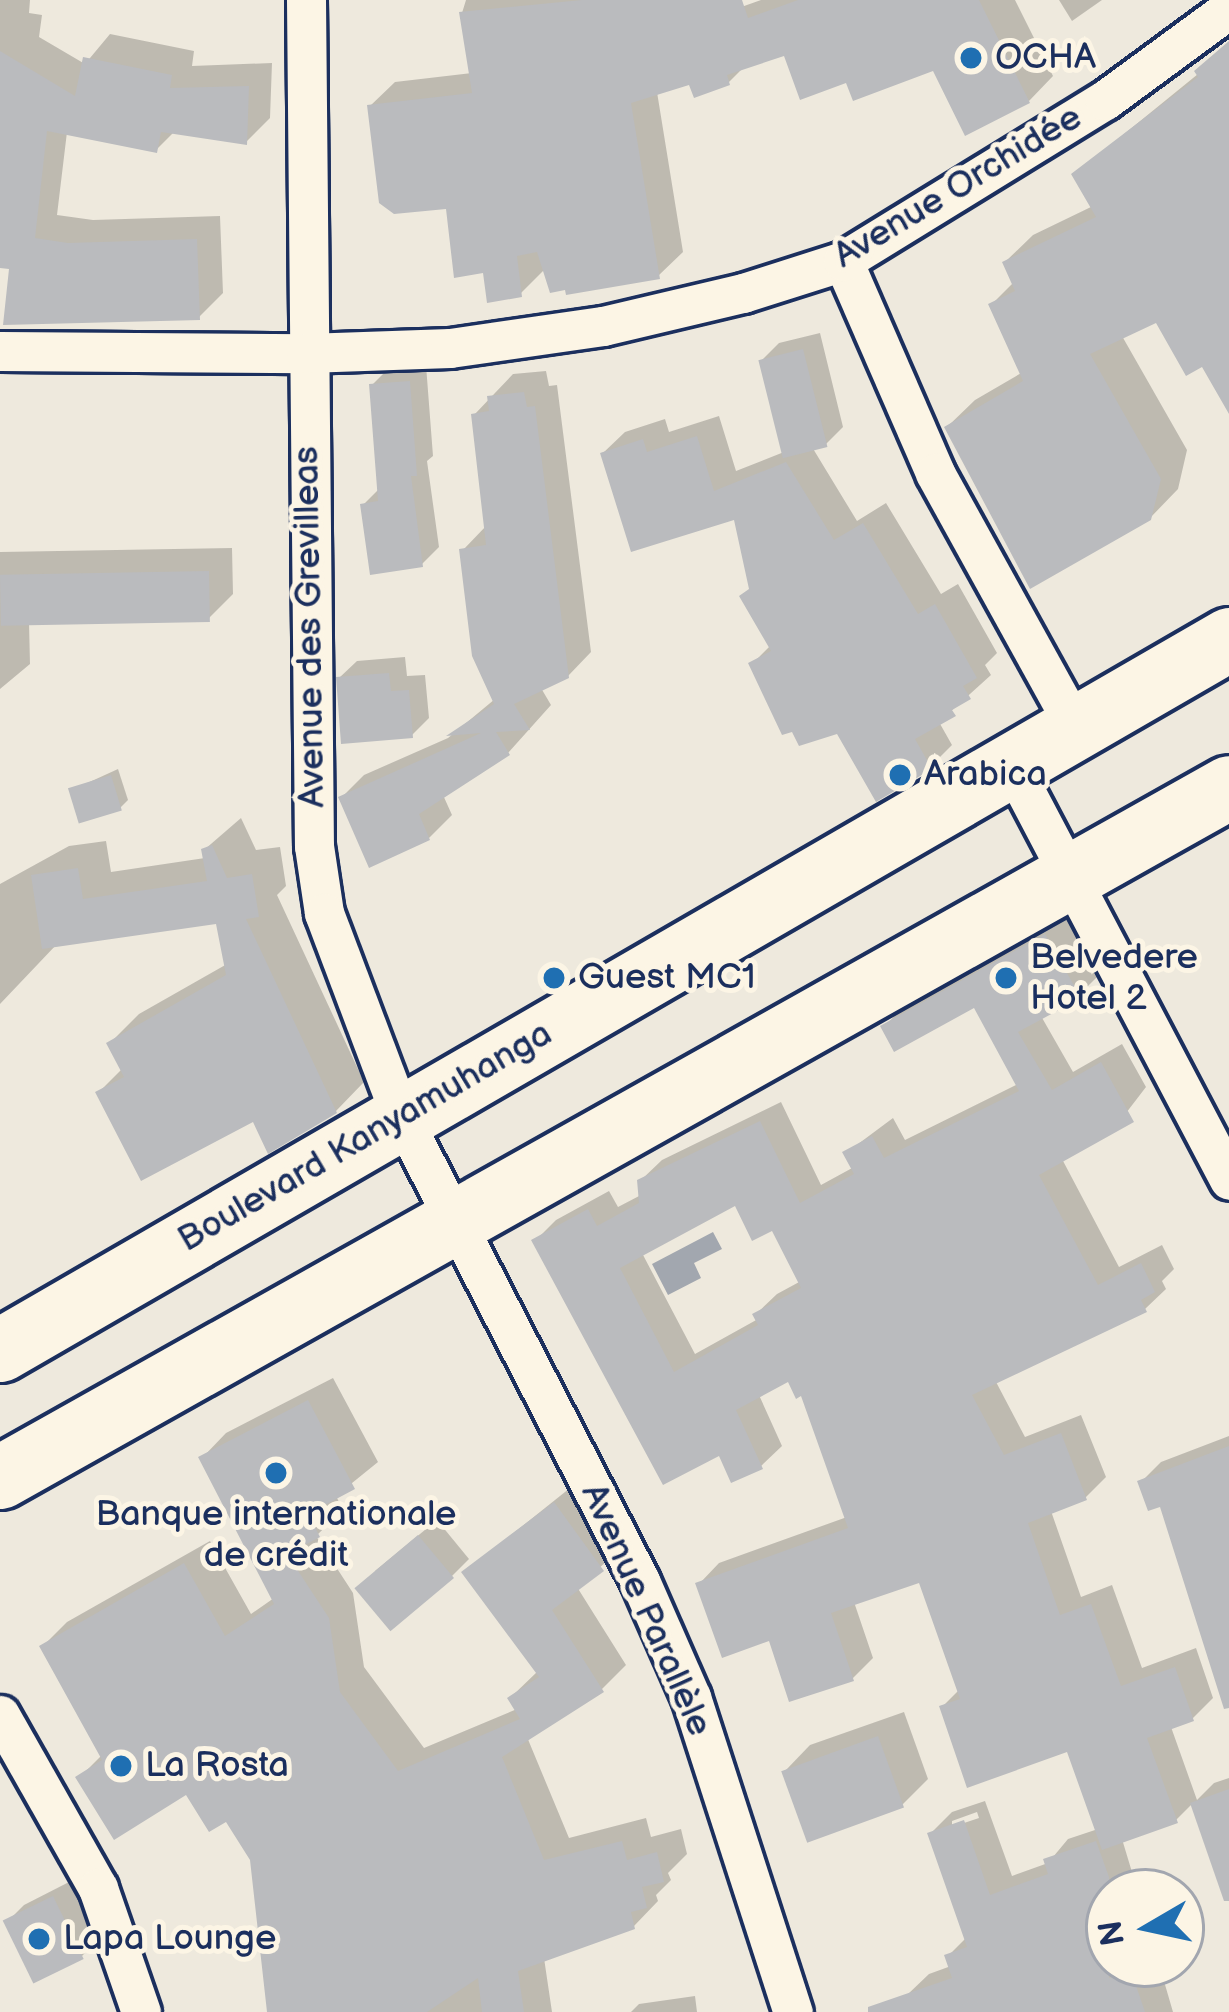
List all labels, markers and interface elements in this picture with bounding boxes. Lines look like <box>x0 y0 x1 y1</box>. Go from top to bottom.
place label: OCHA <box>995 36 1096 80</box>
marker: OCHA <box>958 45 984 71</box>
street label: Avenue Orchidée <box>826 96 1090 278</box>
street label: Avenue des Grevilleas <box>285 446 335 808</box>
place label: Arabica <box>924 753 1047 797</box>
marker: Arabica <box>887 762 913 788</box>
place label: Belvedere Hotel 2 <box>1030 935 1198 1020</box>
place label: Guest MC1 <box>578 956 756 1000</box>
marker: Guest MC1 <box>541 965 567 991</box>
marker: Belvedere Hotel 2 <box>993 965 1019 991</box>
street label: Boulevard Kanyamuhanga <box>170 1012 560 1262</box>
marker: Banque internationale de crédit <box>263 1460 289 1486</box>
street label: Avenue Parallèle <box>571 1477 721 1743</box>
place label: Banque internationale de crédit <box>96 1492 456 1577</box>
place label: La Rosta <box>145 1744 289 1788</box>
marker: La Rosta <box>108 1753 134 1779</box>
north arrow <box>1085 1868 1205 1988</box>
place label: Lapa Lounge <box>63 1917 276 1961</box>
text: N <box>1091 1918 1134 1949</box>
marker: Lapa Lounge <box>26 1926 52 1952</box>

